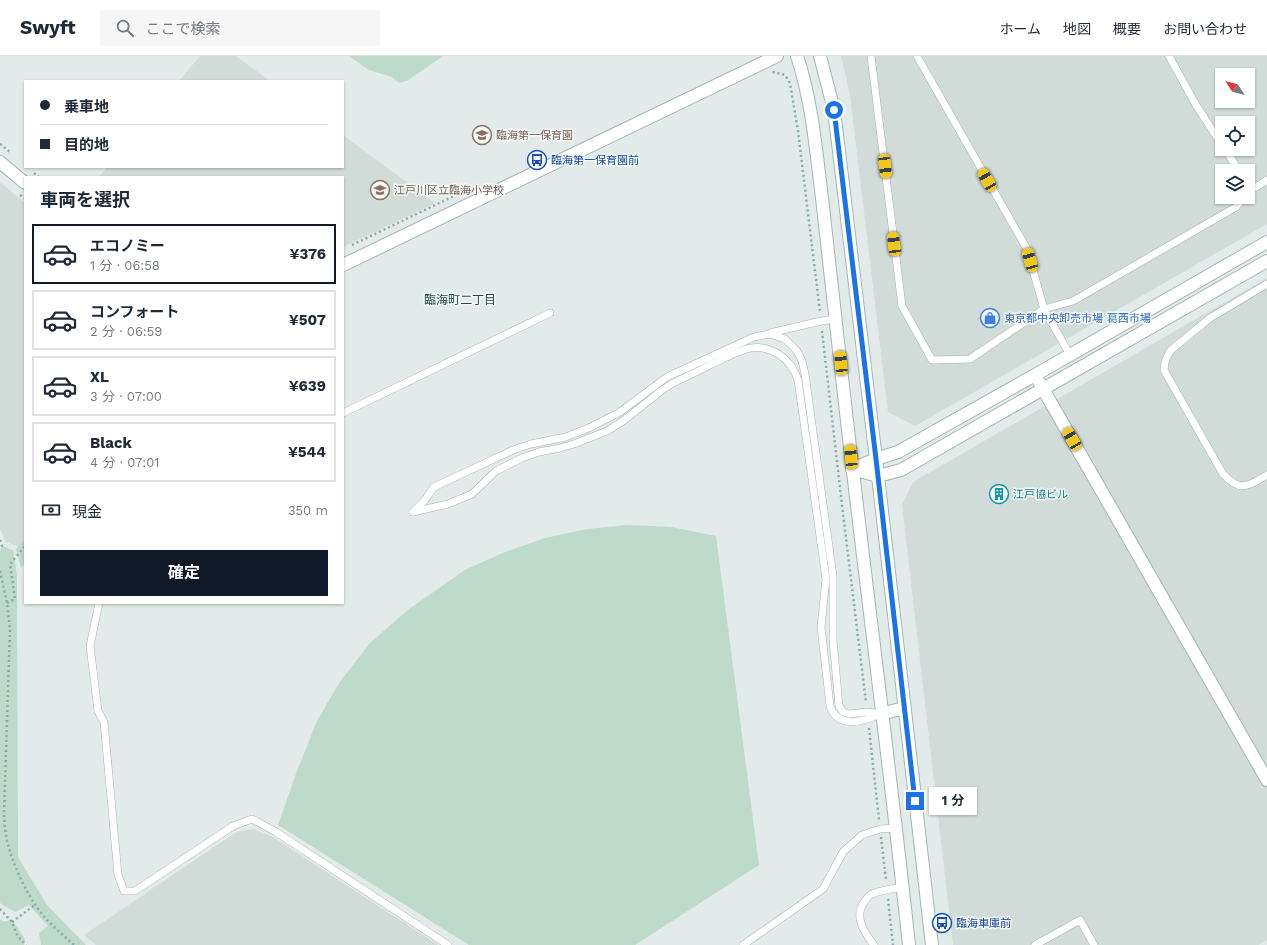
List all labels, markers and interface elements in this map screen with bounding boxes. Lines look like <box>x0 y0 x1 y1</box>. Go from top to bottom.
search box <box>100 10 380 46</box>
text: Swyft <box>20 16 76 39</box>
icon: search <box>114 17 136 39</box>
text: ここで検索 <box>146 20 221 38</box>
text: ホーム <box>999 21 1041 37</box>
text: 地図 <box>1063 21 1091 37</box>
text: 概要 <box>1113 21 1141 37</box>
text: お問い合わせ <box>1163 21 1247 37</box>
north arrow <box>1215 68 1255 108</box>
map controls <box>1215 68 1255 204</box>
text: 乗車地 <box>64 98 109 116</box>
route start <box>825 101 843 119</box>
button: locate <box>1215 116 1255 156</box>
school or university icon: 臨海第一保育園 <box>471 124 493 146</box>
place label: 臨海第一保育園 <box>496 129 573 142</box>
text: 目的地 <box>64 136 109 154</box>
bus stop icon: 臨海第一保育園前 <box>526 149 548 171</box>
car <box>878 153 892 179</box>
place label: 臨海第一保育園前 <box>551 154 639 167</box>
button: layers <box>1215 164 1255 204</box>
car <box>976 167 998 193</box>
school or university icon: 江戸川区立臨海小学校 <box>369 179 391 201</box>
place label: 江戸川区立臨海小学校 <box>394 184 504 197</box>
text: 車両を選択 <box>40 189 130 210</box>
car <box>887 231 901 257</box>
icon: car <box>42 236 78 272</box>
text: エコノミー <box>90 237 165 255</box>
text: ¥376 <box>290 245 326 263</box>
car <box>1021 247 1039 273</box>
text: 1 分 · 06:58 <box>90 258 160 273</box>
district label: 臨海町二丁目 <box>424 293 496 307</box>
icon: car <box>42 302 78 338</box>
text: コンフォート <box>90 303 180 321</box>
shop icon: 東京都中央卸売市場 葛西市場 <box>979 307 1001 329</box>
text: ¥507 <box>289 311 326 329</box>
place label: 東京都中央卸売市場 葛西市場 <box>1004 312 1151 325</box>
text: 2 分 · 06:59 <box>90 324 162 339</box>
car <box>834 350 848 376</box>
icon: car <box>42 368 78 404</box>
text: XL <box>90 368 109 386</box>
text: ¥639 <box>289 377 326 395</box>
text: 3 分 · 07:00 <box>90 389 162 404</box>
car <box>1061 426 1083 452</box>
icon: car <box>42 434 78 470</box>
text: Black <box>90 434 132 452</box>
text: ¥544 <box>288 443 326 461</box>
car <box>844 445 858 469</box>
text: 4 分 · 07:01 <box>90 455 159 470</box>
building icon: 江戸協ビル <box>988 483 1010 505</box>
place label: 江戸協ビル <box>1013 488 1068 501</box>
icon: cash <box>40 499 62 521</box>
text: 現金 <box>72 503 102 521</box>
text: 350 m <box>288 503 328 518</box>
button: 確定 <box>40 550 328 596</box>
callout: 1 分 <box>929 787 977 815</box>
route end <box>906 792 924 810</box>
text: 1 分 <box>942 793 964 808</box>
bus stop icon: 臨海車庫前 <box>931 912 953 934</box>
place label: 臨海車庫前 <box>956 917 1011 930</box>

